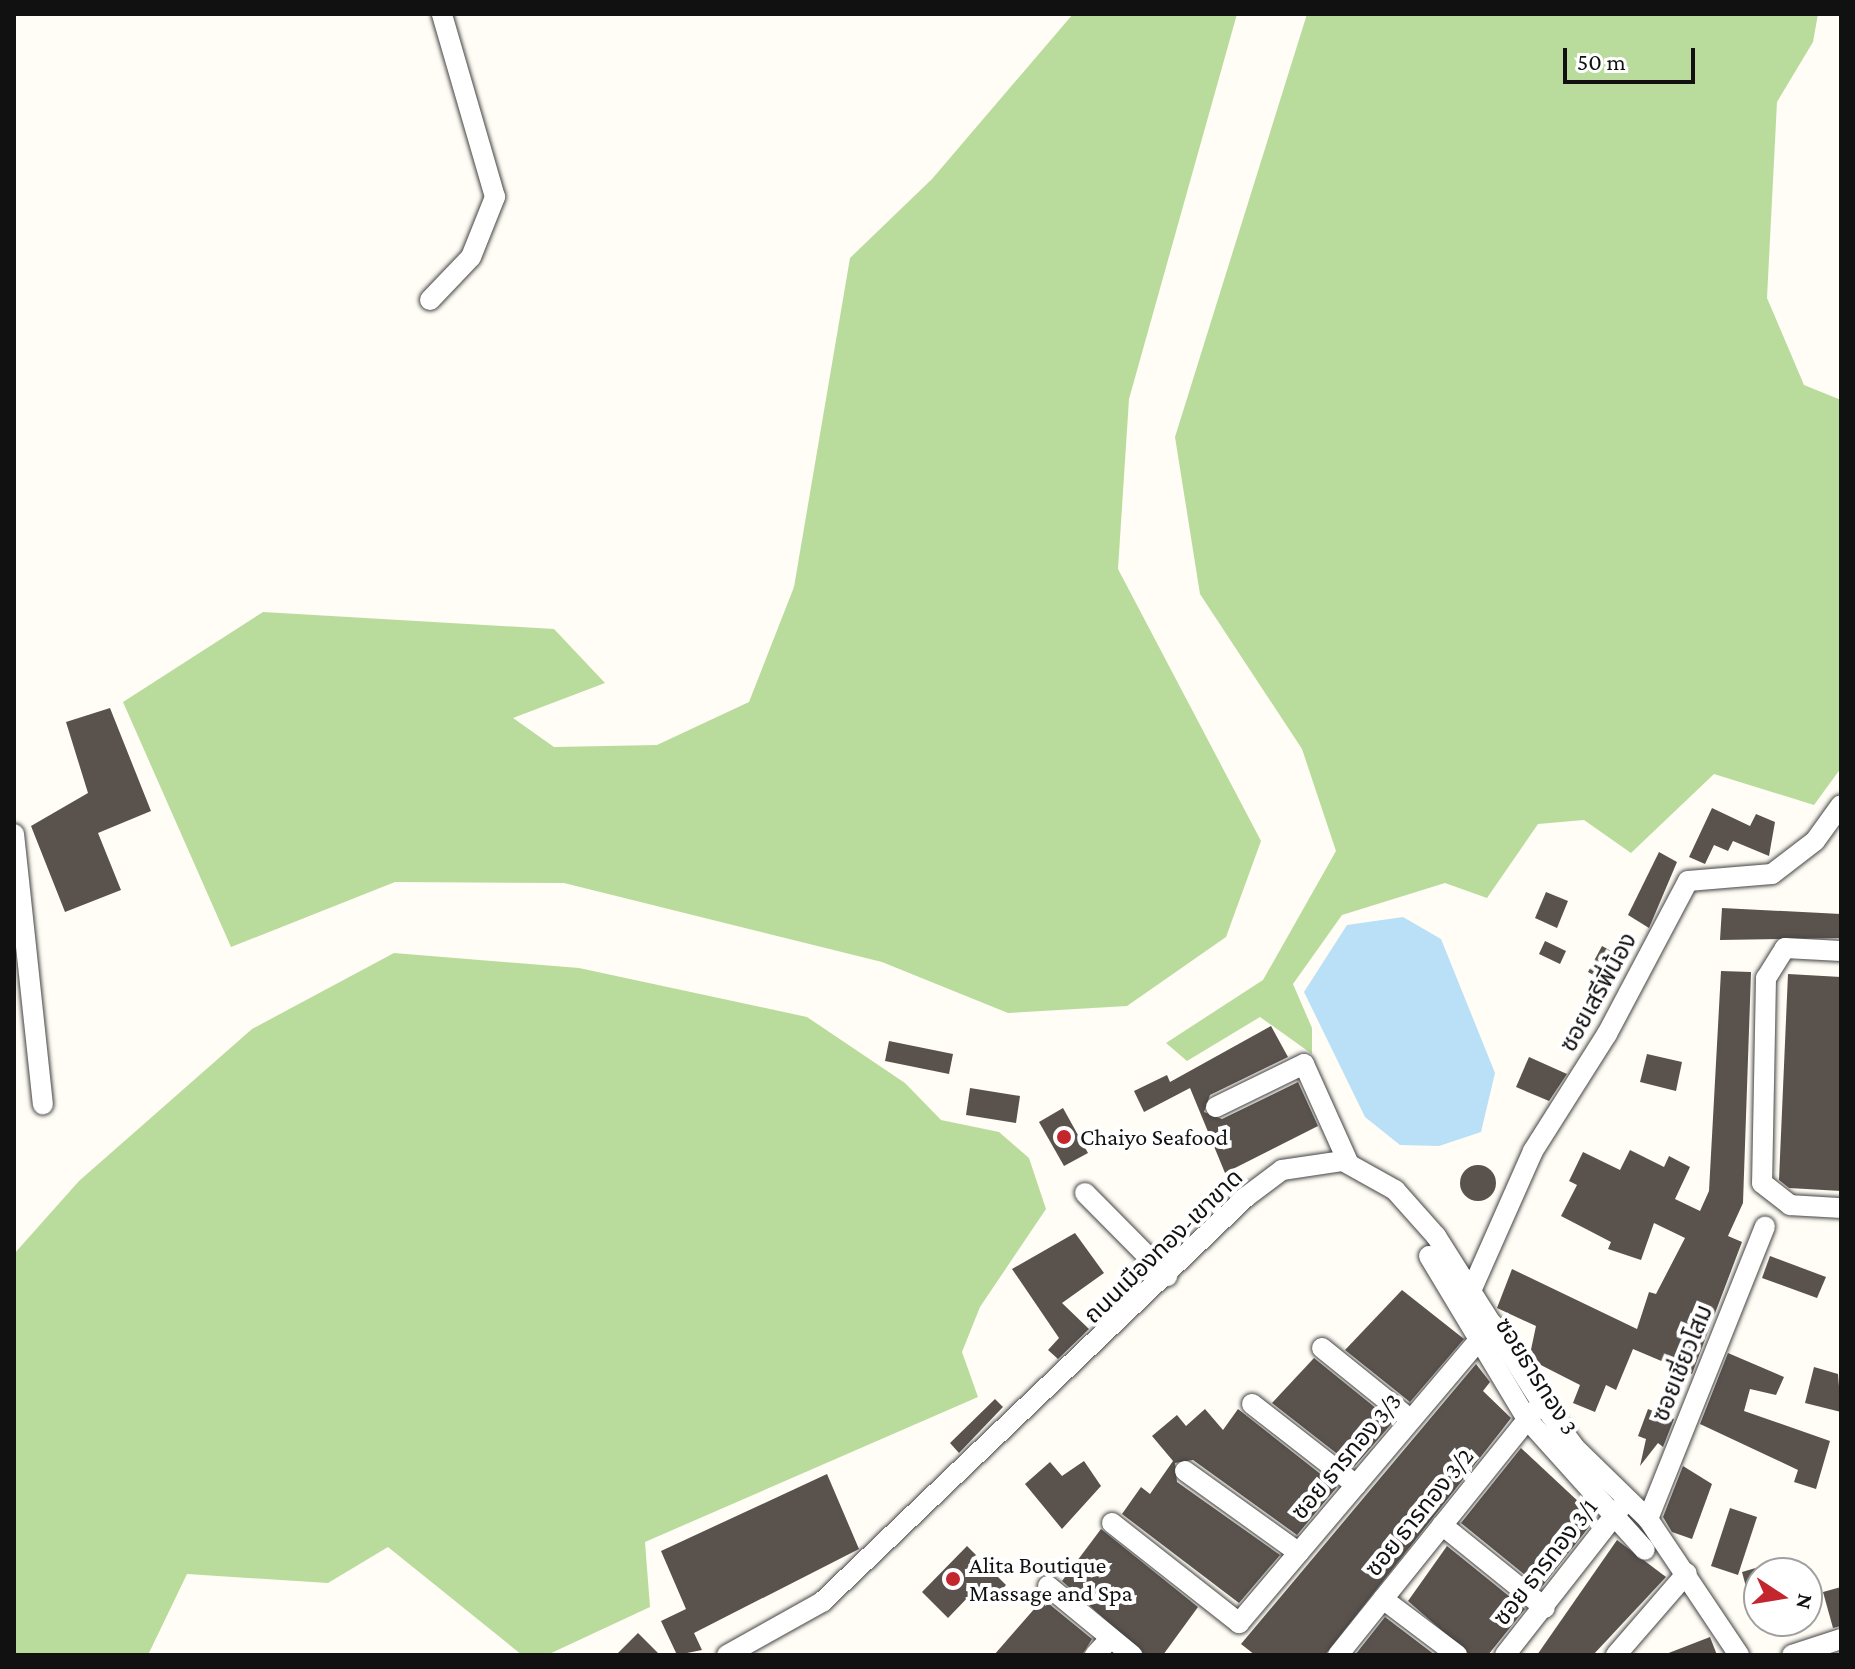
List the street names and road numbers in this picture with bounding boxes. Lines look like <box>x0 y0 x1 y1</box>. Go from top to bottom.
street label: ซอยเสรีพี่น้อง <box>1553 927 1643 1057</box>
street label: ถนนเมืองทอง-เขาขาด <box>1078 1163 1248 1329</box>
street label: ซอยเชี่ยวโสม <box>1646 1301 1718 1425</box>
street label: ซอยธารทอง 3 <box>1490 1312 1584 1440</box>
street label: ซอย ธารทอง 3/3 <box>1285 1387 1407 1525</box>
street label: ซอย ธารทอง 3/2 <box>1359 1442 1479 1582</box>
street label: ซอย ธารทอง 3/1 <box>1487 1493 1603 1631</box>

